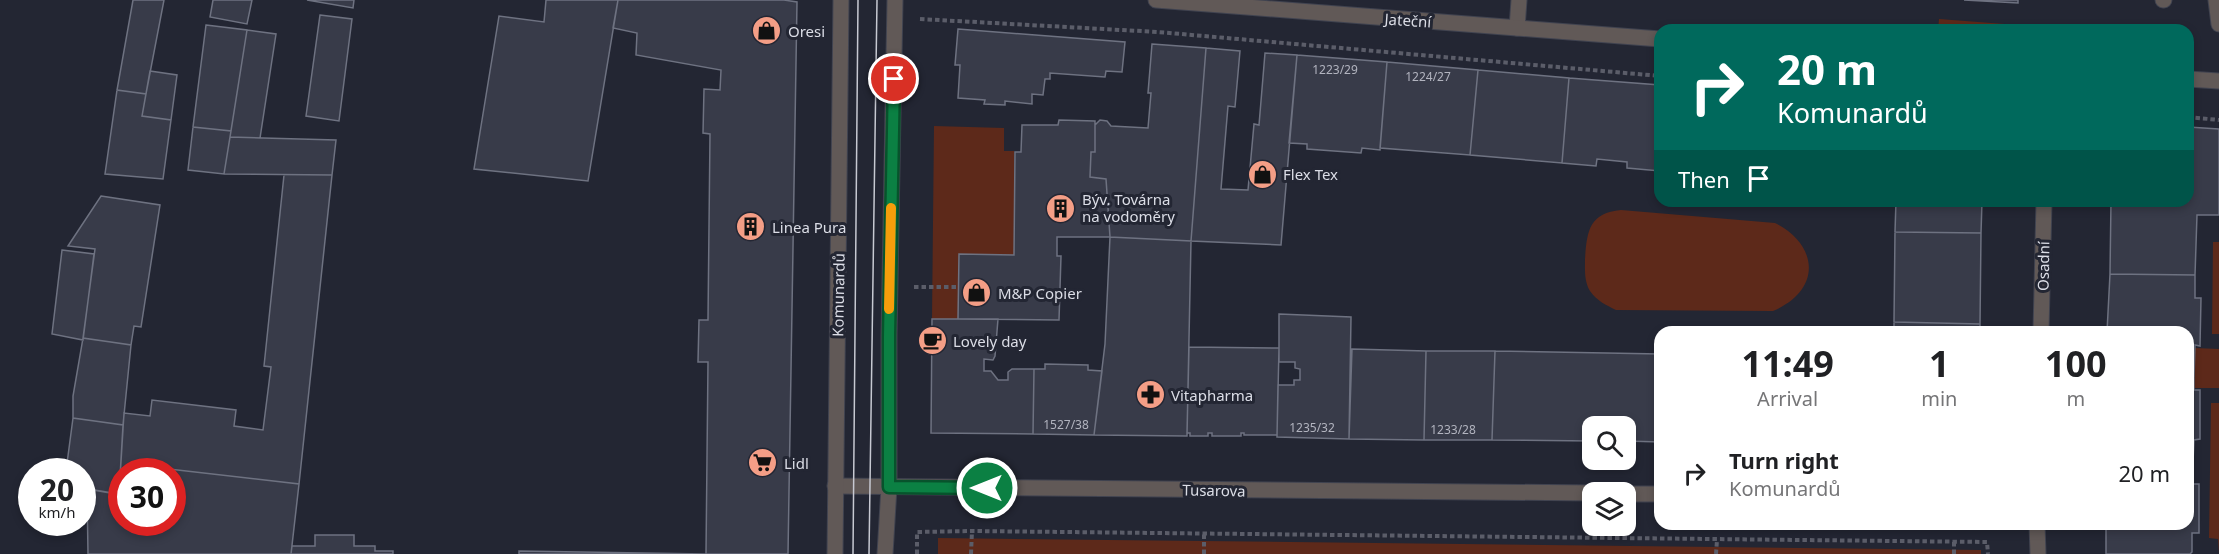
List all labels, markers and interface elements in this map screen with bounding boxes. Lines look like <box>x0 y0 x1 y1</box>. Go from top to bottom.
street label: Jateční <box>1382 8 1433 32</box>
shop icon: Oresi <box>751 15 783 47</box>
place label: Oresi <box>788 21 825 41</box>
text: 20 m <box>1777 40 1877 97</box>
icon: right <box>1678 48 1756 126</box>
pin <box>868 53 919 104</box>
house number: 1223/29 <box>1312 61 1358 78</box>
icon: arrive <box>877 62 910 95</box>
house number: 1224/27 <box>1405 68 1451 85</box>
text: Komunardů <box>1777 94 1928 131</box>
shop icon: Flex Tex <box>1246 158 1278 190</box>
icon: arrive <box>1742 162 1775 195</box>
place label: Flex Tex <box>1283 164 1338 184</box>
text: Then <box>1678 164 1730 194</box>
place label: Býv. Továrna na vodoměry <box>1082 189 1175 226</box>
building icon: Býv. Továrna na vodoměry <box>1045 192 1077 224</box>
building icon: Linea Pura <box>735 211 767 243</box>
place label: Linea Pura <box>772 217 846 237</box>
street label: Osadní <box>2033 240 2053 291</box>
street label: Komunardů <box>827 253 849 337</box>
shop icon: M&P Copier <box>961 277 993 309</box>
place label: M&P Copier <box>998 283 1082 303</box>
cafe icon: Lovely day <box>916 325 948 357</box>
place label: Lovely day <box>953 331 1027 351</box>
text: 11:49 <box>1741 339 1834 388</box>
text: 1 <box>1929 339 1950 388</box>
text: 100 <box>2045 339 2107 388</box>
pharmacy icon: Vitapharma <box>1134 379 1166 411</box>
place label: Vitapharma <box>1171 385 1253 405</box>
text: Arrival <box>1757 385 1818 412</box>
text: min <box>1921 385 1957 412</box>
text: m <box>2066 385 2085 412</box>
house number: 1527/38 <box>1043 416 1089 433</box>
map controls <box>1582 416 1636 536</box>
button: search <box>1582 416 1636 470</box>
house number: 1235/32 <box>1289 419 1335 436</box>
house number: 1233/28 <box>1430 421 1476 438</box>
text: Turn right <box>1729 445 1839 475</box>
supermarket icon: Lidl <box>747 447 779 479</box>
place label: Lidl <box>784 453 809 473</box>
position arrow <box>955 456 1019 520</box>
icon: right <box>1678 457 1711 490</box>
speed limit sign: 30 <box>108 458 186 536</box>
text: 20 m <box>2119 458 2170 488</box>
text: 20 <box>40 469 74 510</box>
text: Komunardů <box>1729 475 1841 502</box>
street label: Tusarova <box>1182 479 1246 501</box>
button: layers <box>1582 482 1636 536</box>
text: km/h <box>39 502 75 522</box>

